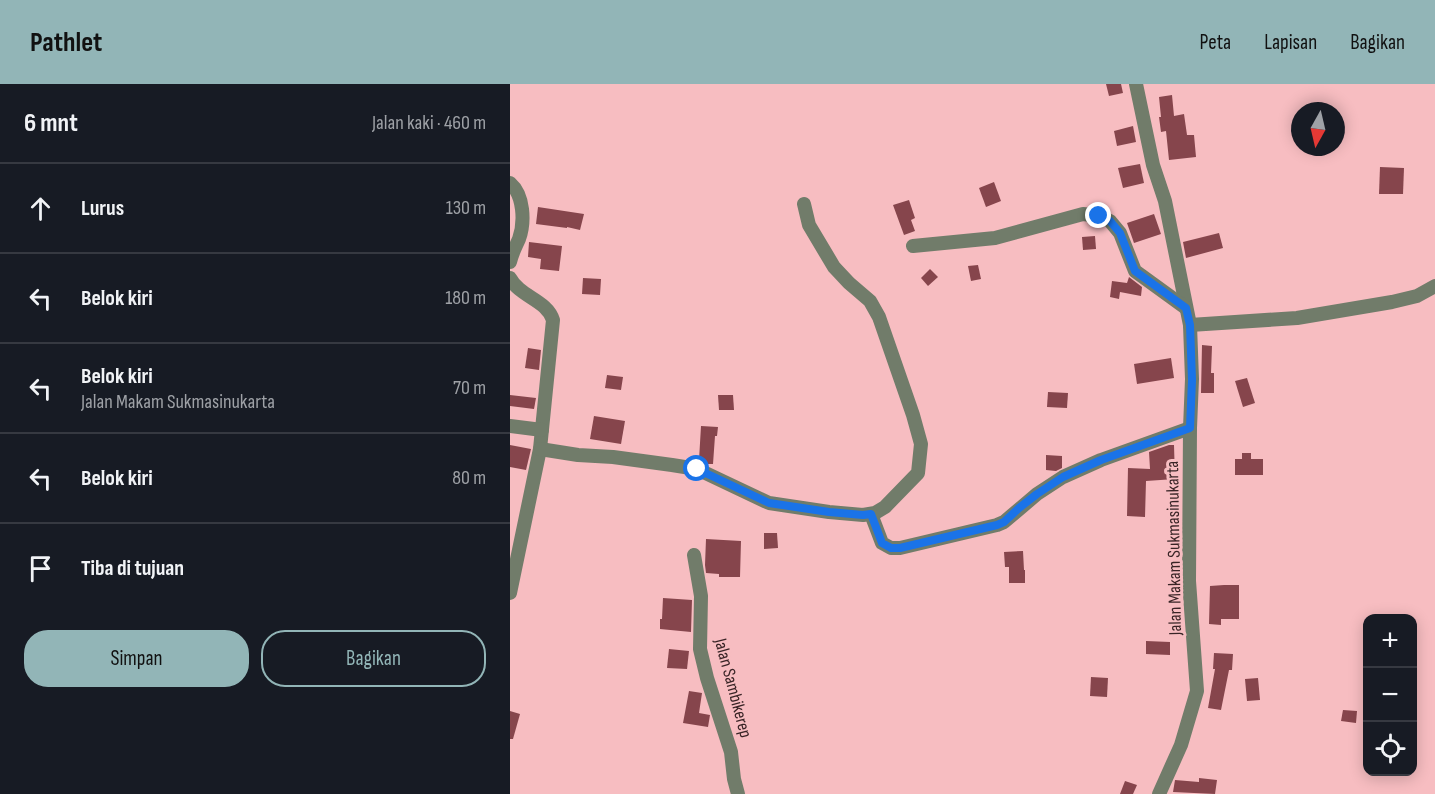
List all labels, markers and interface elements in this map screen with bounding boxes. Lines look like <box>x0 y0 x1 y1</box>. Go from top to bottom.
text: Pathlet <box>30 26 102 59</box>
text: Peta <box>1200 30 1231 55</box>
text: Lapisan <box>1264 30 1317 55</box>
text: Bagikan <box>1350 30 1405 55</box>
north arrow <box>1291 102 1345 156</box>
text: 6 mnt <box>24 108 78 139</box>
text: Jalan kaki · 460 m <box>372 111 486 135</box>
icon: ahead <box>24 192 57 225</box>
text: Lurus <box>81 195 124 222</box>
text: 130 m <box>446 196 486 220</box>
route end <box>1085 202 1111 228</box>
icon: left <box>24 282 57 315</box>
text: Belok kiri <box>81 285 153 312</box>
text: 180 m <box>445 286 486 310</box>
text: Belok kiri <box>81 363 153 390</box>
icon: left <box>24 372 57 405</box>
text: 70 m <box>453 376 486 400</box>
text: Jalan Makam Sukmasinukarta <box>81 390 275 414</box>
route start <box>683 455 709 481</box>
street label: Jalan Makam Sukmasinukarta <box>1162 461 1186 636</box>
icon: left <box>24 462 57 495</box>
text: Belok kiri <box>81 465 153 492</box>
text: 80 m <box>452 466 486 490</box>
icon: arrive <box>24 552 57 585</box>
text: Tiba di tujuan <box>81 555 184 582</box>
map controls <box>1363 614 1417 776</box>
button: + <box>1363 614 1417 668</box>
button: Simpan <box>24 630 249 687</box>
button: Bagikan <box>261 630 486 687</box>
street label: Jalan Sambikerep <box>709 635 756 740</box>
button: − <box>1363 668 1417 722</box>
button: locate <box>1363 722 1417 776</box>

